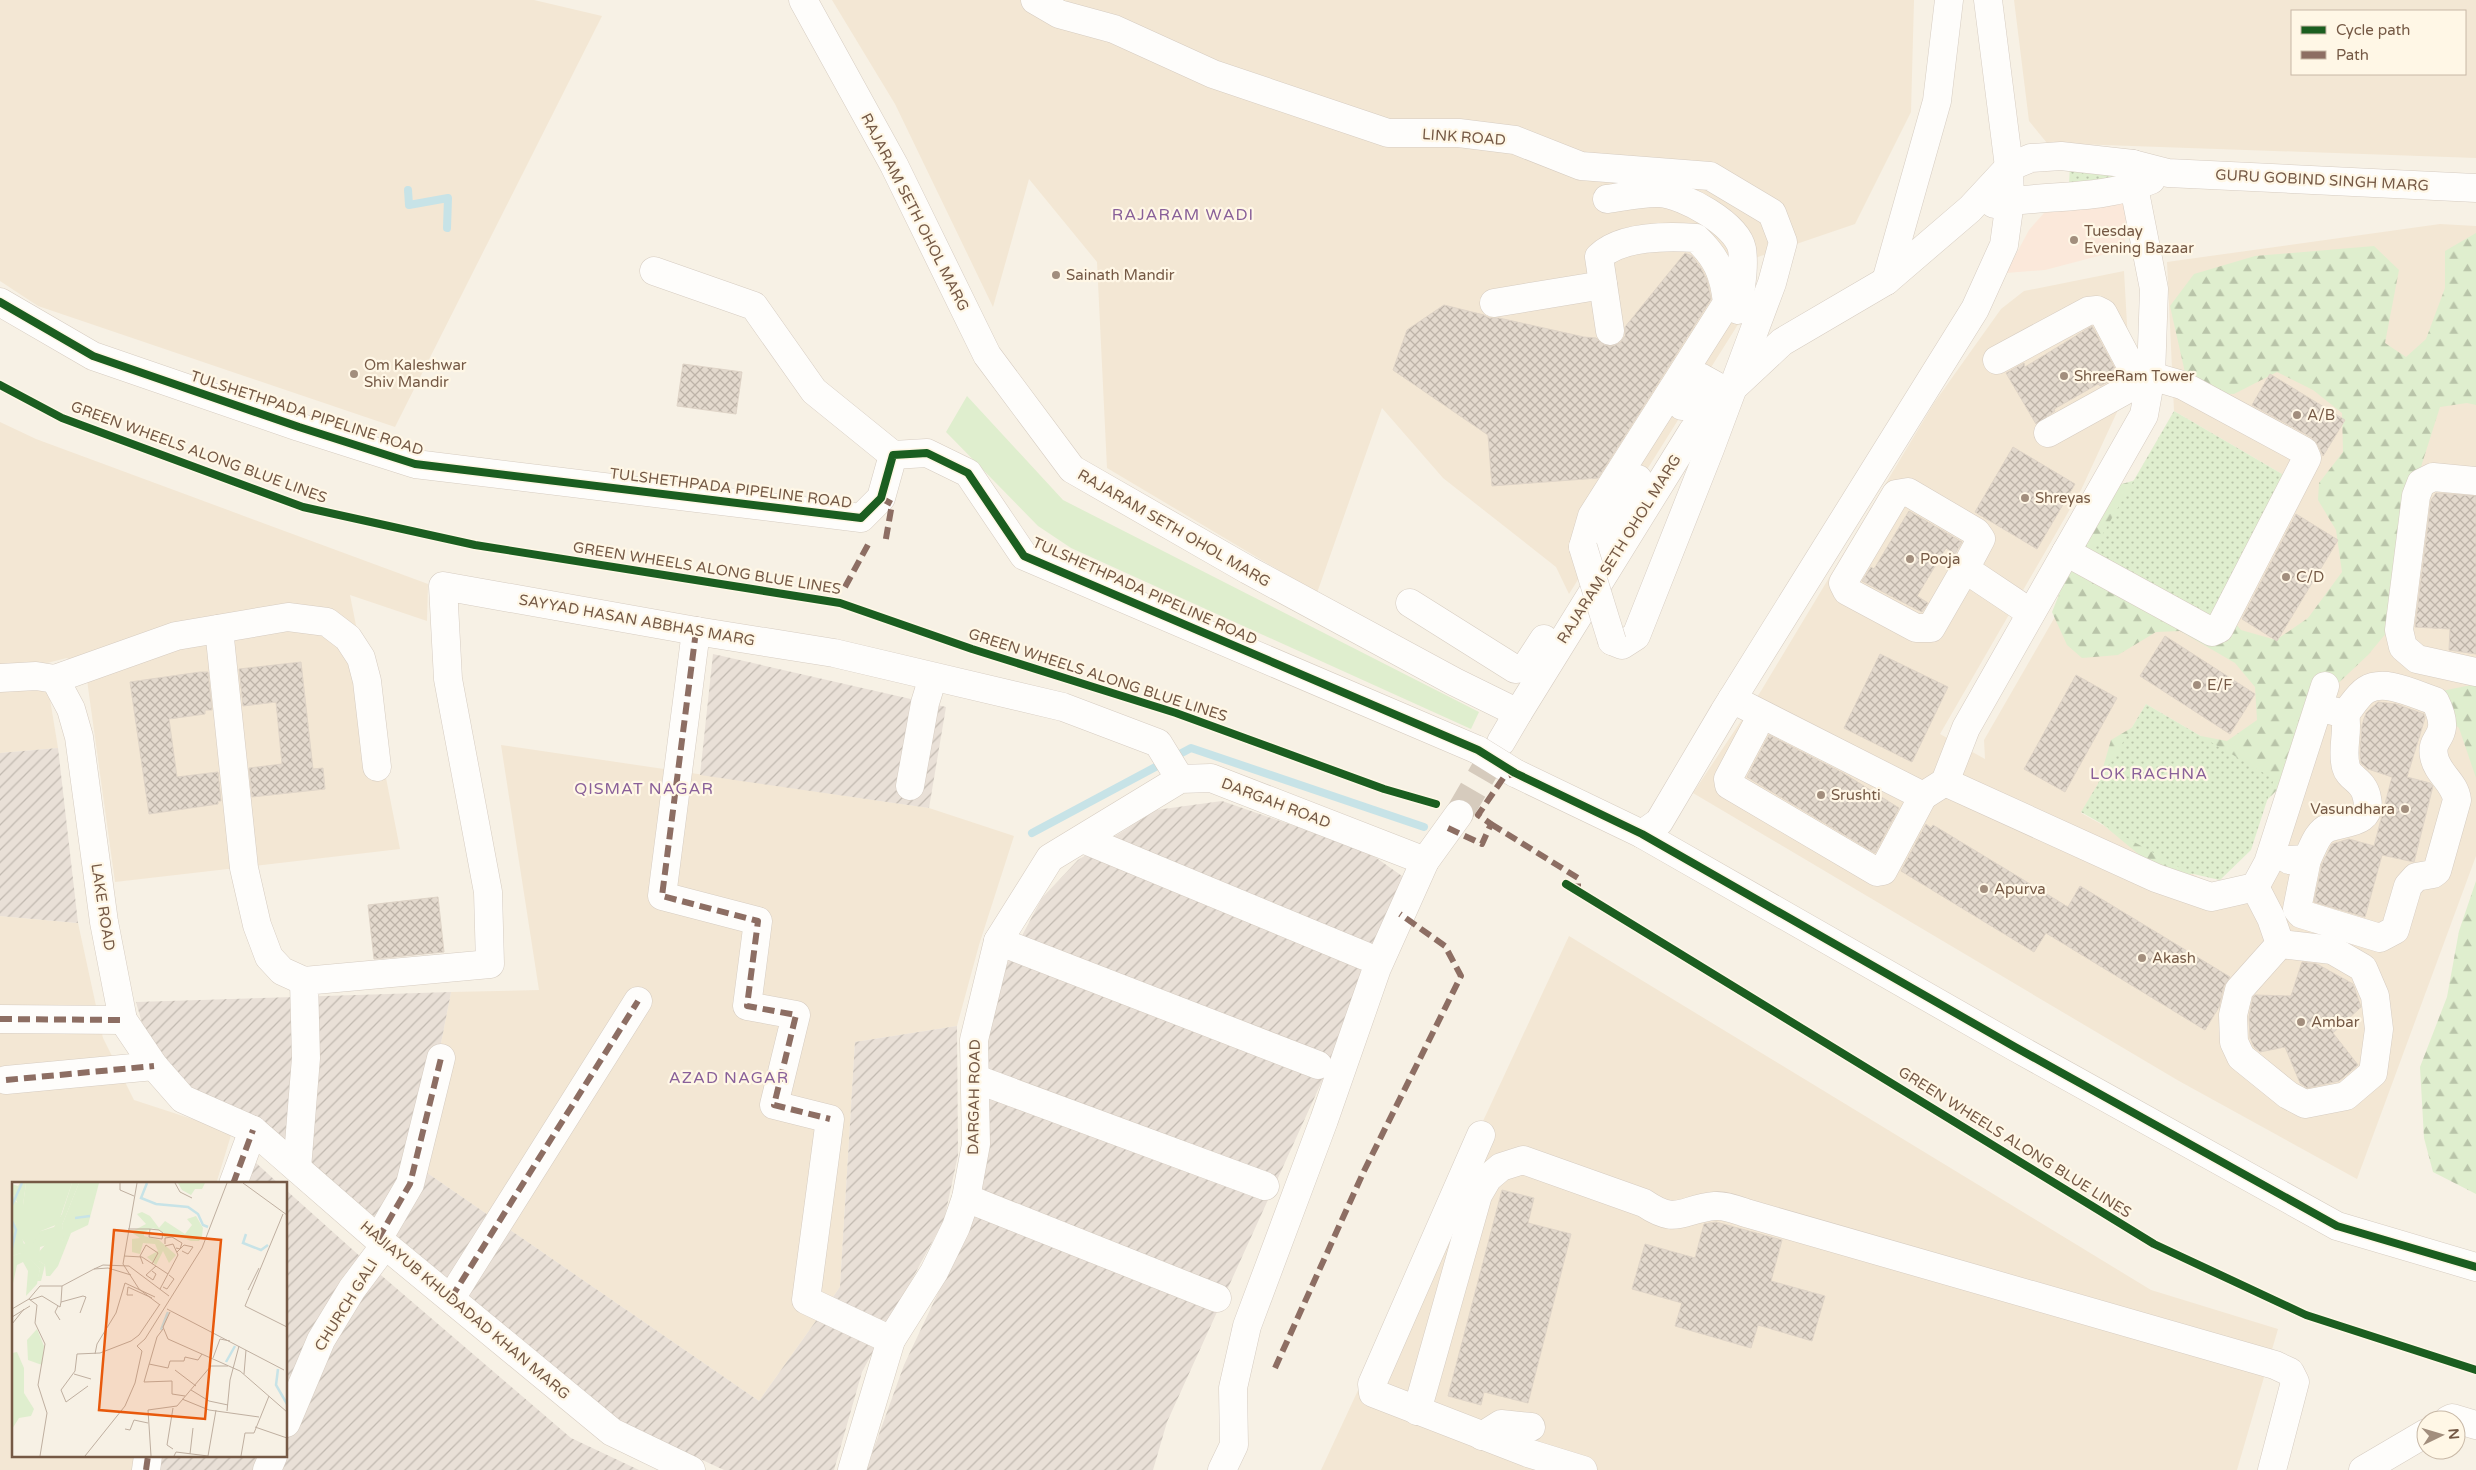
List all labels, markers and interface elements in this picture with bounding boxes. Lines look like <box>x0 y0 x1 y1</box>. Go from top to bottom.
legend <box>2291 10 2466 75</box>
text: Cycle path <box>2336 21 2410 39</box>
text: Path <box>2336 46 2369 64</box>
street label: RAJARAM SETH OHOL MARG <box>857 110 973 314</box>
street label: LINK ROAD <box>1421 125 1507 149</box>
street label: GURU GOBIND SINGH MARG <box>2215 165 2429 195</box>
district label: RAJARAM WADI <box>1112 205 1254 225</box>
place label: Tuesday Evening Bazaar <box>2084 222 2194 257</box>
marker: Tuesday Evening Bazaar <box>2068 234 2080 246</box>
place label: Sainath Mandir <box>1066 266 1175 284</box>
marker: Sainath Mandir <box>1050 269 1062 281</box>
place label: Om Kaleshwar Shiv Mandir <box>364 356 467 391</box>
street label: TULSHETHPADA PIPELINE ROAD <box>188 367 426 459</box>
place label: ShreeRam Tower <box>2074 367 2195 385</box>
marker: Om Kaleshwar Shiv Mandir <box>348 368 360 380</box>
marker: ShreeRam Tower <box>2058 370 2070 382</box>
street label: GREEN WHEELS ALONG BLUE LINES <box>69 397 329 507</box>
place label: A/B <box>2307 406 2335 424</box>
marker: A/B <box>2291 409 2303 421</box>
street label: RAJARAM SETH OHOL MARG <box>1553 451 1685 647</box>
street label: TULSHETHPADA PIPELINE ROAD <box>609 464 853 512</box>
street label: RAJARAM SETH OHOL MARG <box>1074 465 1274 591</box>
place label: Shreyas <box>2035 489 2091 507</box>
marker: Shreyas <box>2019 492 2031 504</box>
street label: TULSHETHPADA PIPELINE ROAD <box>1030 533 1260 649</box>
street label: GREEN WHEELS ALONG BLUE LINES <box>572 538 842 598</box>
place label: Pooja <box>1920 550 1960 568</box>
marker: Pooja <box>1904 553 1916 565</box>
place label: C/D <box>2296 568 2324 586</box>
marker: C/D <box>2280 571 2292 583</box>
street label: SAYYAD HASAN ABBHAS MARG <box>518 590 756 650</box>
street label: GREEN WHEELS ALONG BLUE LINES <box>966 625 1230 725</box>
place label: E/F <box>2207 676 2232 694</box>
marker: E/F <box>2191 679 2203 691</box>
district label: LOK RACHNA <box>2090 764 2208 784</box>
street label: DARGAH ROAD <box>1219 774 1333 832</box>
district label: QISMAT NAGAR <box>574 779 714 799</box>
place label: Srushti <box>1831 786 1881 804</box>
marker: Srushti <box>1815 789 1827 801</box>
place label: Vasundhara <box>2310 800 2395 818</box>
marker: Vasundhara <box>2399 803 2411 815</box>
street label: LAKE ROAD <box>87 862 119 952</box>
place label: Apurva <box>1994 880 2046 898</box>
marker: Apurva <box>1978 883 1990 895</box>
place label: Akash <box>2152 949 2196 967</box>
marker: Akash <box>2136 952 2148 964</box>
place label: Ambar <box>2311 1013 2360 1031</box>
marker: Ambar <box>2295 1016 2307 1028</box>
street label: DARGAH ROAD <box>964 1039 984 1155</box>
street label: GREEN WHEELS ALONG BLUE LINES <box>1895 1063 2135 1221</box>
district label: AZAD NAGAR <box>669 1068 789 1088</box>
inset map <box>12 1182 288 1458</box>
street label: HAJIAYUB KHUDADAD KHAN MARG <box>357 1217 573 1403</box>
street label: CHURCH GALI <box>311 1256 381 1354</box>
north arrow <box>2416 1410 2466 1460</box>
text: N <box>2444 1428 2462 1440</box>

